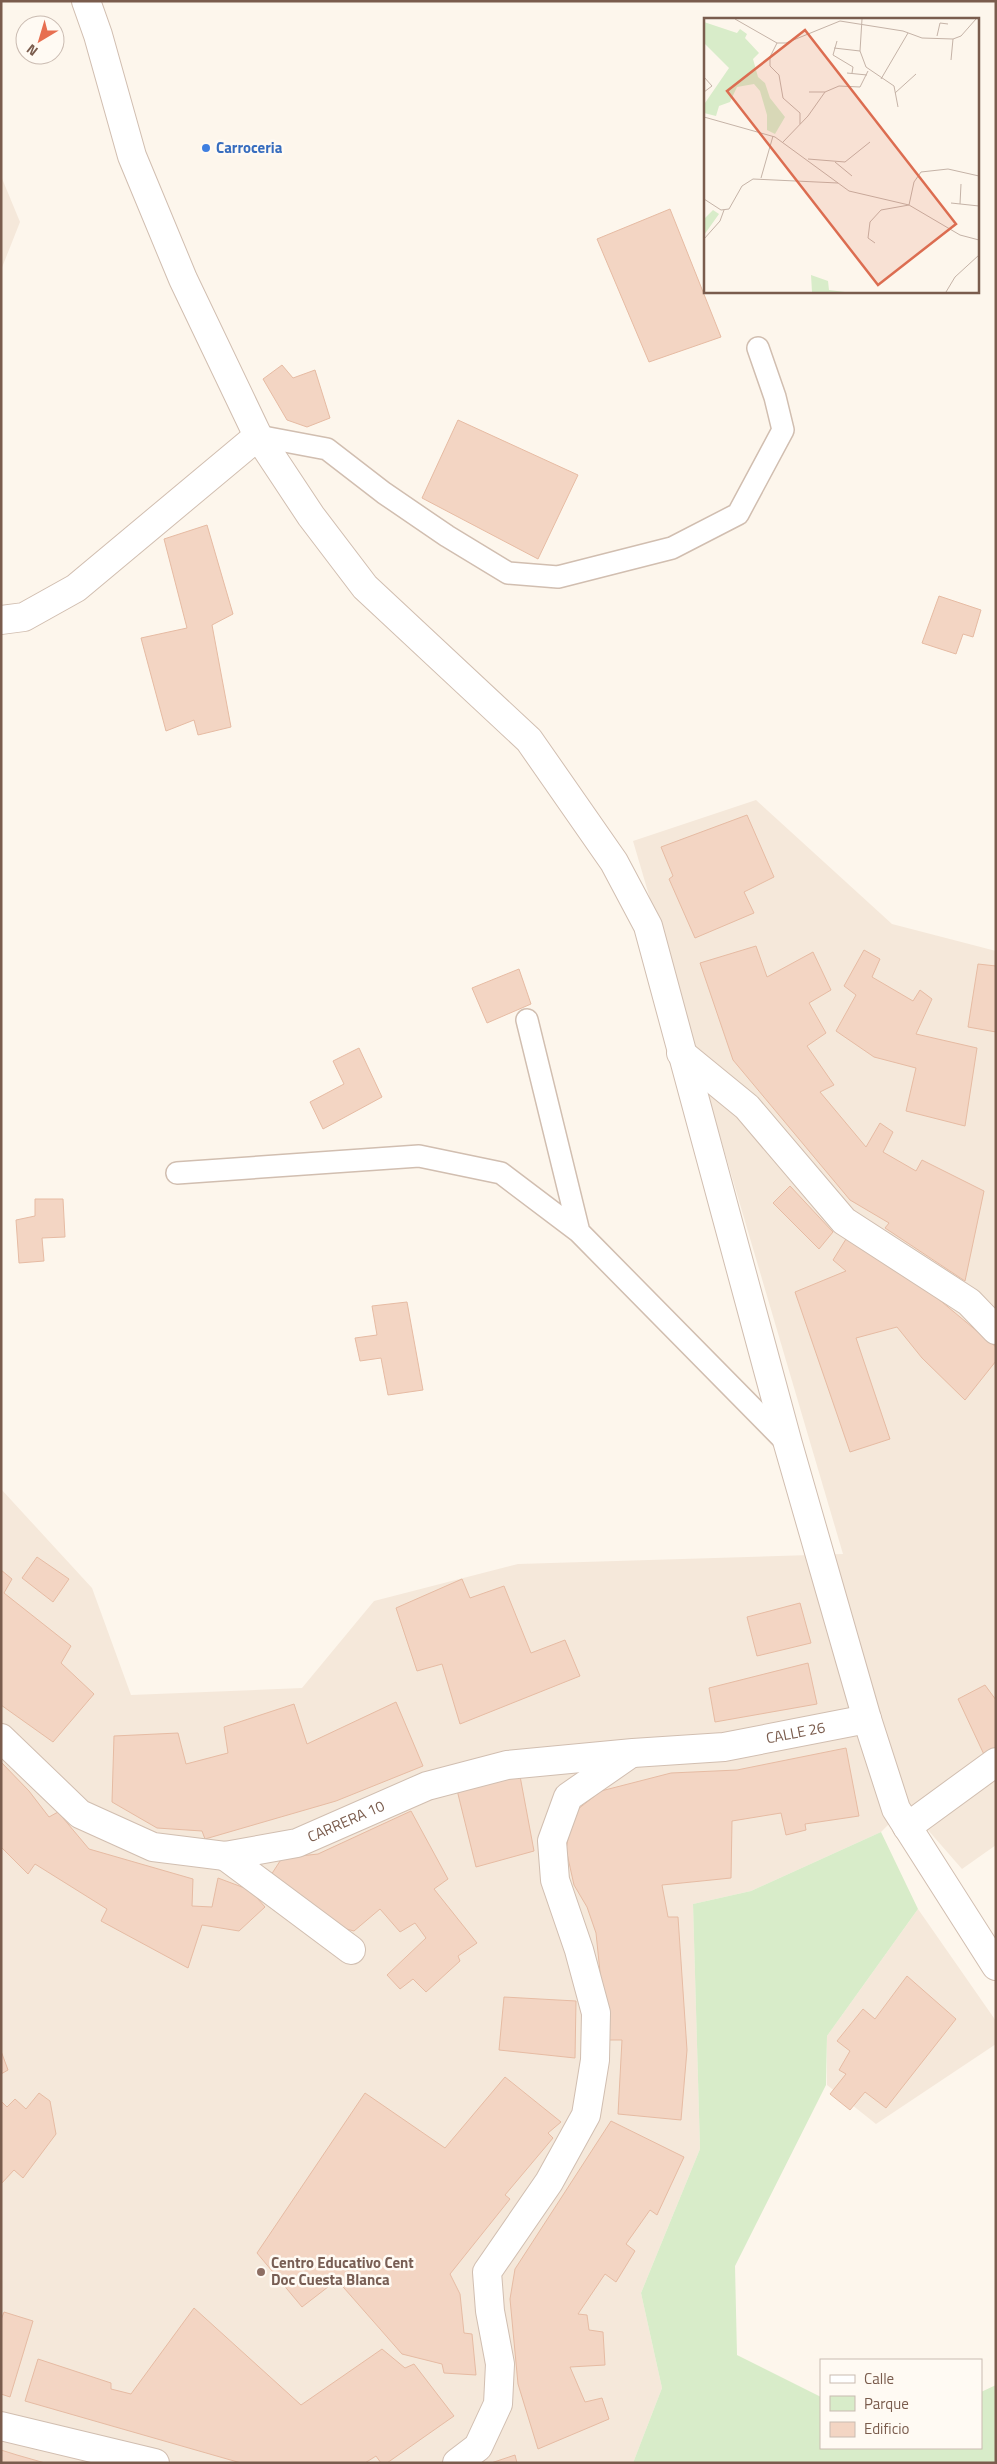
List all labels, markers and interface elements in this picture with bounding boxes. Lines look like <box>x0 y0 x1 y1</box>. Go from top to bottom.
north arrow <box>15 15 65 65</box>
inset map <box>704 18 980 292</box>
text: N <box>21 39 42 62</box>
place label: Carroceria <box>216 136 283 159</box>
marker: Carroceria <box>200 142 212 154</box>
street label: CALLE 26 <box>764 1715 827 1750</box>
street label: CARRERA 10 <box>304 1794 388 1848</box>
place label: Centro Educativo Cent Doc Cuesta Blanca <box>271 2251 414 2291</box>
marker: Centro Educativo Cent Doc Cuesta Blanca <box>255 2266 267 2278</box>
legend <box>820 2359 982 2449</box>
text: Calle <box>864 2367 894 2390</box>
text: Parque <box>864 2392 909 2415</box>
text: Edificio <box>864 2417 909 2440</box>

